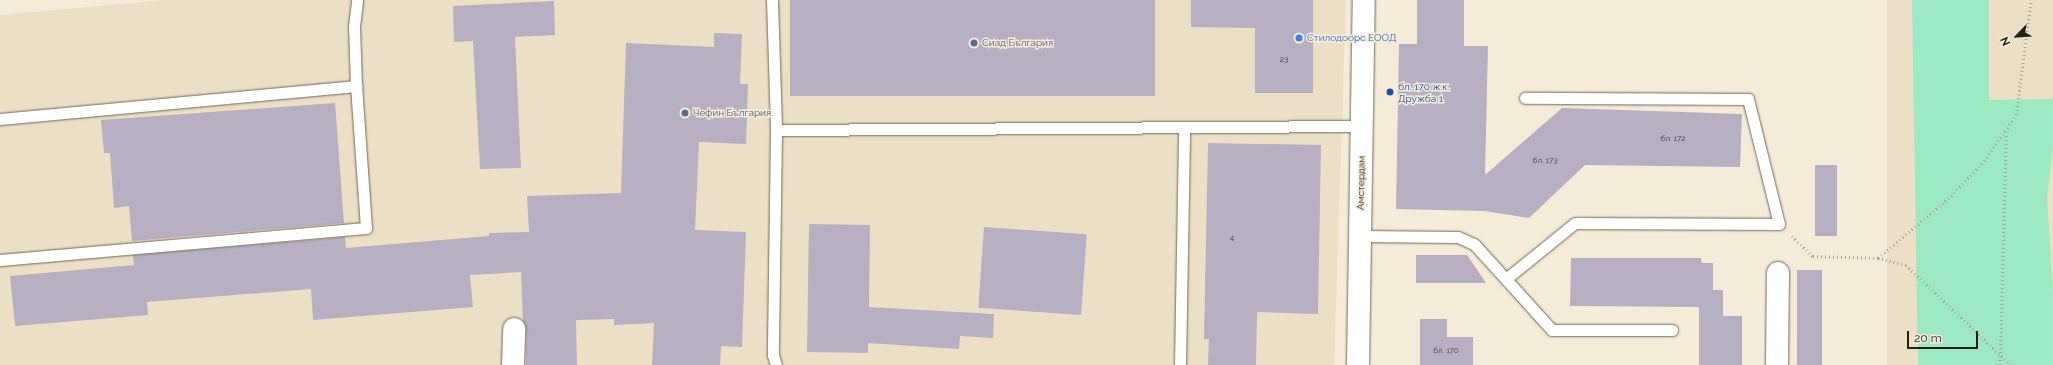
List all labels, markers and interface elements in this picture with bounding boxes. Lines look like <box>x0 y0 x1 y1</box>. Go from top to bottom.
north arrow <box>1997 16 2037 56</box>
place label: Стилодоорс ЕООД <box>1307 32 1397 44</box>
marker: Стилодоорс ЕООД <box>1294 33 1304 43</box>
text: N <box>1998 35 2013 48</box>
place label: Сиад България <box>982 37 1053 49</box>
marker: Сиад България <box>969 38 979 48</box>
house number: 23 <box>1280 55 1288 65</box>
place label: бл. 170 ж.к. Дружба 1 <box>1398 80 1449 104</box>
marker: бл. 170 ж.к. Дружба 1 <box>1385 87 1395 97</box>
place label: Чефин България <box>693 107 771 119</box>
marker: Чефин България <box>680 108 690 118</box>
house number: бл. 172 <box>1661 134 1685 144</box>
street label: Амстердам <box>1355 156 1367 210</box>
house number: бл. 173 <box>1533 156 1557 166</box>
house number: 4 <box>1230 233 1234 243</box>
scale bar <box>1909 323 1980 349</box>
text: 20 m <box>1914 331 1942 345</box>
house number: бл. 170 <box>1433 346 1459 356</box>

